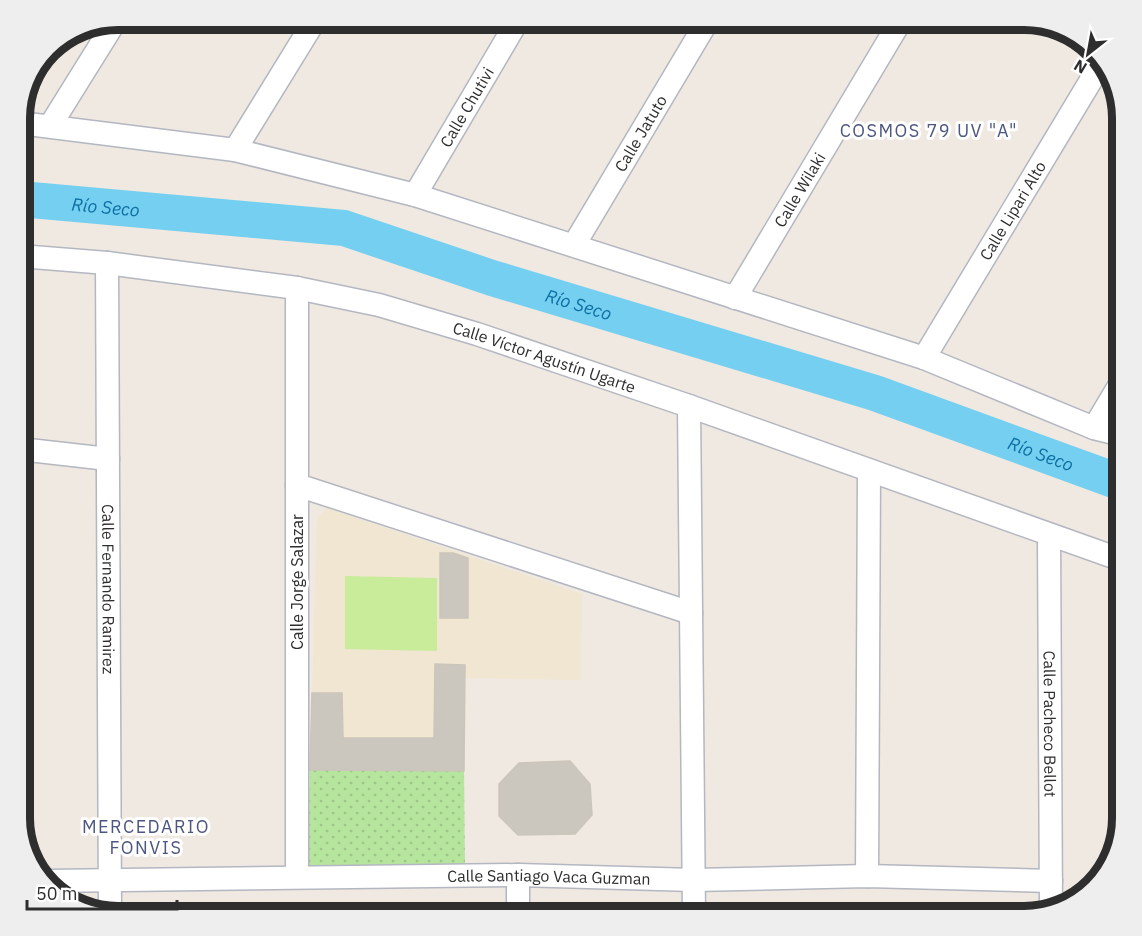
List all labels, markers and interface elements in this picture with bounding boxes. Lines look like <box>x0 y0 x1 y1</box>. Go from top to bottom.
north arrow <box>1058 24 1118 84</box>
text: N <box>1070 55 1090 78</box>
street label: Calle Chutivi <box>435 64 498 151</box>
street label: Calle Jatuto <box>610 91 671 175</box>
district label: COSMOS 79 UV "A" <box>840 119 1018 142</box>
street label: Calle Wilaki <box>770 149 830 231</box>
street label: Calle Lipari Alto <box>975 157 1050 264</box>
water label: Río Seco <box>71 192 141 221</box>
water label: Río Seco <box>543 283 615 325</box>
street label: Calle Víctor Agustín Ugarte <box>451 317 638 397</box>
water label: Río Seco <box>1005 431 1077 476</box>
street label: Calle Fernando Ramirez <box>98 504 119 674</box>
street label: Calle Jorge Salazar <box>287 514 307 650</box>
street label: Calle Pacheco Bellot <box>1040 650 1060 798</box>
district label: MERCEDARIO FONVIS <box>82 815 210 859</box>
street label: Calle Santiago Vaca Guzman <box>447 865 651 889</box>
scale bar <box>27 873 177 911</box>
text: 50 m <box>36 882 78 905</box>

